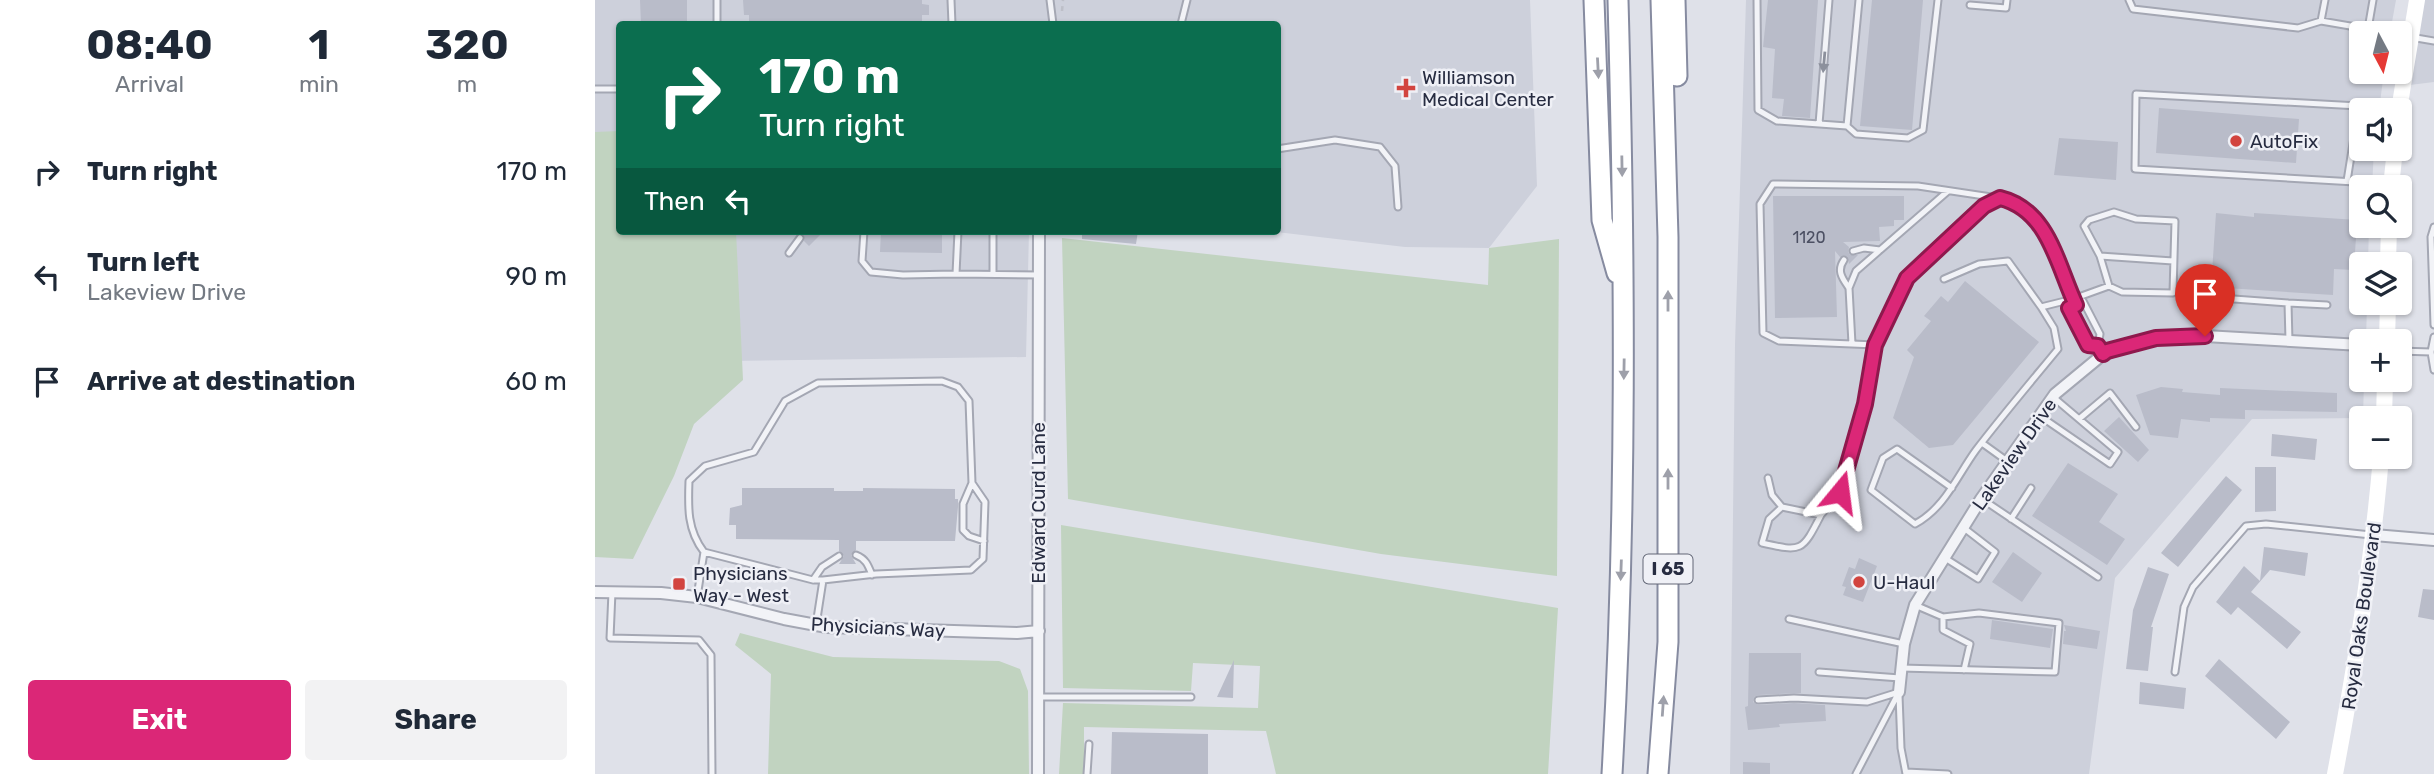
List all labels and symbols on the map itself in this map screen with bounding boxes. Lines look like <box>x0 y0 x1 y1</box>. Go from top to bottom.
north arrow <box>2349 21 2411 84</box>
one-way arrow <box>1818 51 1829 73</box>
one-way arrow <box>1592 57 1603 79</box>
place label: Williamson Medical Center <box>1422 66 1555 111</box>
marker: Williamson Medical Center <box>1396 78 1416 98</box>
place label: AutoFix <box>2250 130 2318 153</box>
marker: AutoFix <box>2228 133 2244 149</box>
one-way arrow <box>1616 155 1627 177</box>
house number: 1120 <box>1792 228 1826 247</box>
pin <box>2175 264 2235 336</box>
one-way arrow <box>1662 289 1674 311</box>
one-way arrow <box>1618 358 1630 380</box>
street label: Lakeview Drive <box>1967 394 2062 515</box>
street label: Edward Curd Lane <box>1027 422 1050 584</box>
position arrow <box>1803 455 1877 529</box>
one-way arrow <box>1662 467 1674 489</box>
street label: Royal Oaks Boulevard <box>2337 521 2386 711</box>
road number: I 65 <box>1643 554 1693 584</box>
one-way arrow <box>1616 559 1627 581</box>
place label: Physicians Way - West <box>693 562 789 607</box>
place label: U-Haul <box>1873 571 1935 594</box>
marker: U-Haul <box>1851 574 1867 590</box>
marker: Physicians Way - West <box>671 576 687 592</box>
street label: Physicians Way <box>810 612 946 643</box>
one-way arrow <box>1658 695 1669 717</box>

